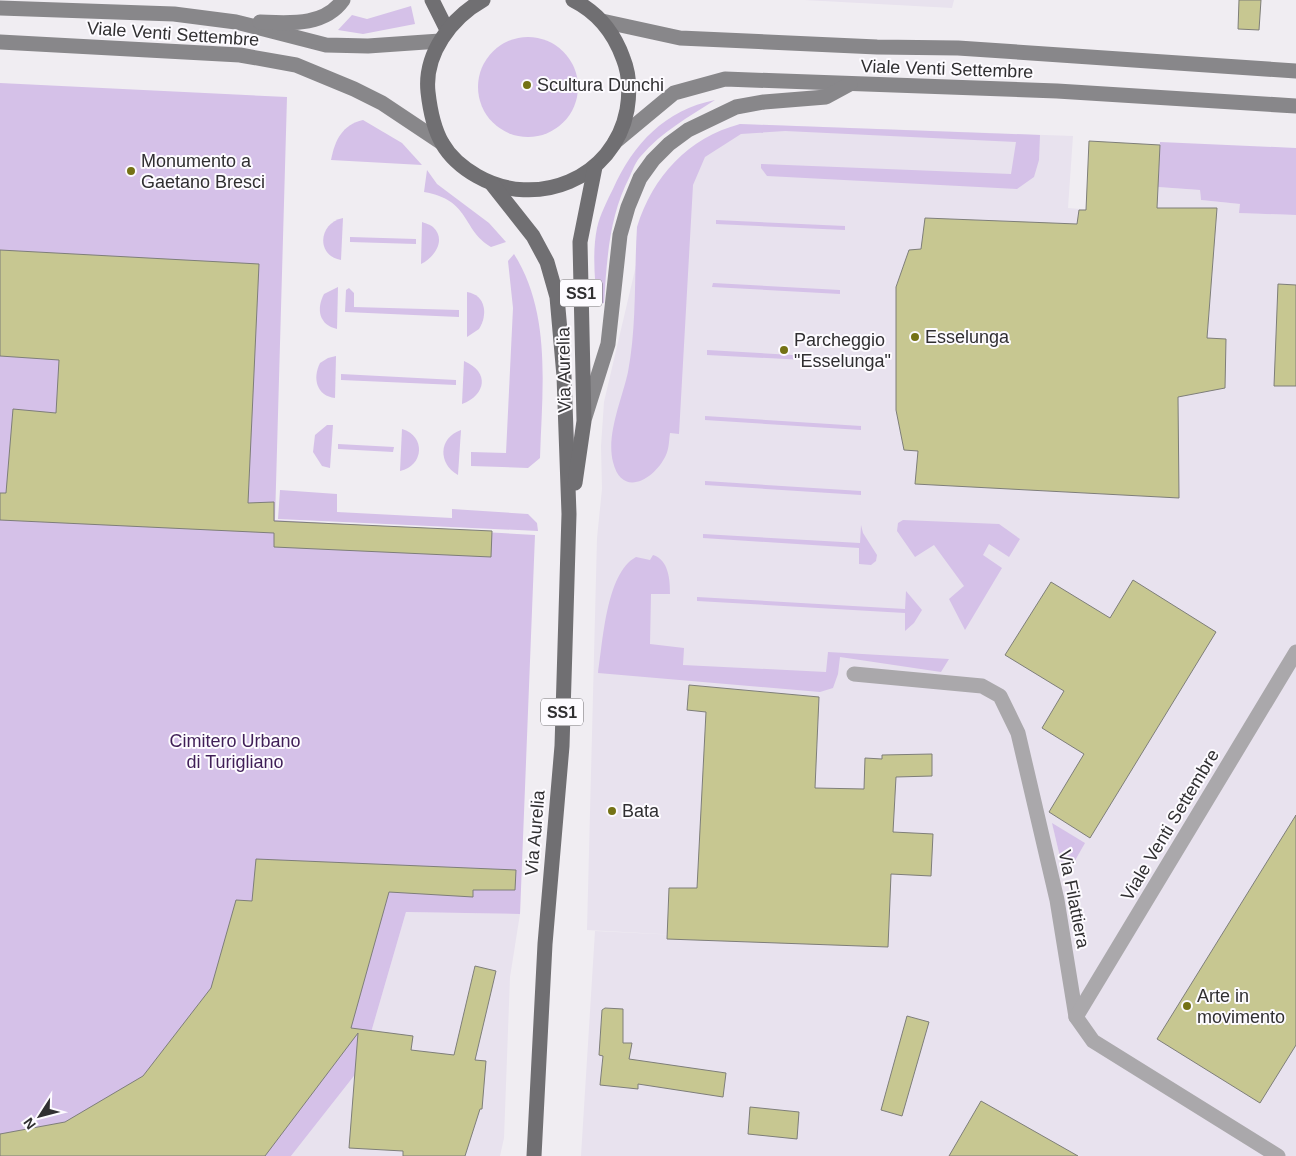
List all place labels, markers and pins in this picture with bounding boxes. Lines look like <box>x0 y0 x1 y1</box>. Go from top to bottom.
place label: Scultura Dunchi <box>537 75 664 95</box>
marker: Scultura Dunchi <box>521 79 533 91</box>
place label: Monumento a Gaetano Bresci <box>141 151 265 192</box>
marker: Monumento a Gaetano Bresci <box>125 165 137 177</box>
place label: Esselunga <box>925 327 1010 347</box>
place label: Parcheggio "Esselunga" <box>794 330 891 371</box>
marker: Esselunga <box>909 331 921 343</box>
marker: Parcheggio "Esselunga" <box>778 344 790 356</box>
place label: Bata <box>622 801 660 821</box>
marker: Bata <box>606 805 618 817</box>
place label: Arte in movimento <box>1197 986 1285 1027</box>
marker: Arte in movimento <box>1181 1000 1193 1012</box>

